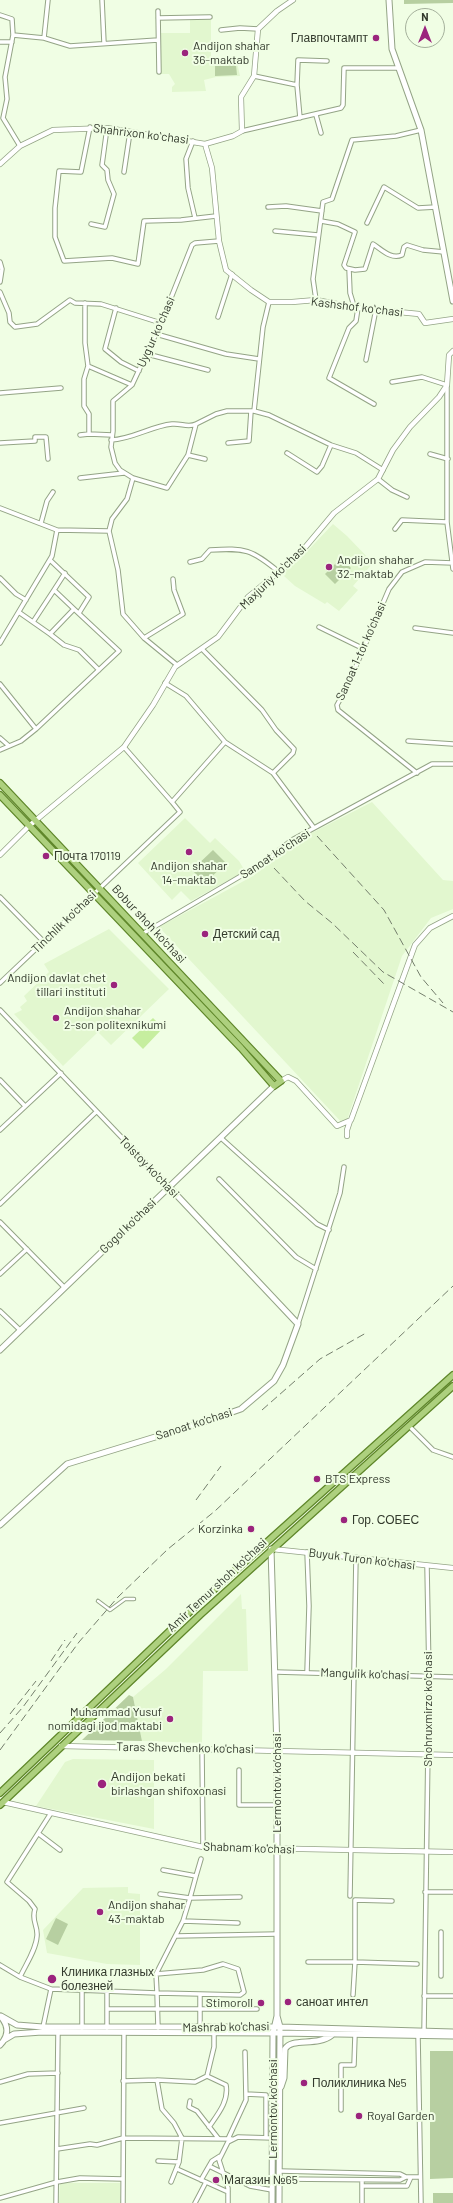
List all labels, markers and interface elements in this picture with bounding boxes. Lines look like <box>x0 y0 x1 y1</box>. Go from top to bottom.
north arrow <box>405 8 445 48</box>
text: N <box>421 10 429 23</box>
place label: Главпочтампт <box>291 31 368 45</box>
marker: Главпочтампт <box>371 33 381 43</box>
place label: Andijon shahar 36-maktab <box>193 39 270 67</box>
marker: Andijon shahar 36-maktab <box>180 48 190 58</box>
street label: Shahrixon koʻchasi <box>92 121 190 147</box>
street label: Uygʻur koʻchasi <box>134 294 178 370</box>
street label: Kashshof koʻchasi <box>310 294 404 320</box>
street label: Maxjuriy koʻchasi <box>237 542 309 612</box>
place label: Andijon shahar 32-maktab <box>337 553 414 581</box>
marker: Andijon shahar 32-maktab <box>324 562 334 572</box>
street label: Sanoat 1-tor ko‘chasi <box>333 600 389 702</box>
street label: Sanoat koʻchasi <box>237 826 313 882</box>
marker: Andijon shahar 14-maktab <box>184 847 194 857</box>
place label: Почта 170119 <box>54 849 121 863</box>
marker: Почта 170119 <box>41 851 51 861</box>
place label: Andijon shahar 14-maktab <box>151 859 227 887</box>
street label: Bobur shoh ko'chasi <box>109 882 189 966</box>
street label: Tinchlik ko'chasi <box>29 888 99 956</box>
place label: Детский сад <box>213 927 279 941</box>
marker: Детский сад <box>200 929 210 939</box>
place label: Andijon davlat chet tillari instituti <box>7 971 106 999</box>
marker: Andijon davlat chet tillari instituti <box>109 980 119 990</box>
place label: Andijon shahar 2-son politexnikumi <box>64 1004 166 1032</box>
marker: Andijon shahar 2-son politexnikumi <box>51 1013 61 1023</box>
street label: Tolstoy ko'chasi <box>116 1133 182 1201</box>
street label: Gogol ko'chasi <box>97 1196 159 1256</box>
street label: Sanoat ko'chasi <box>154 1405 234 1443</box>
place label: BTS Express <box>325 1472 390 1486</box>
marker: BTS Express <box>312 1474 322 1484</box>
place label: Гор. СОБЕС <box>352 1513 419 1527</box>
marker: Гор. СОБЕС <box>339 1515 349 1525</box>
place label: Korzinka <box>198 1522 243 1536</box>
marker: Korzinka <box>246 1524 256 1534</box>
street label: Amir Temur shoh ko'chasi <box>164 1535 270 1635</box>
street label: Buyuk Turon ko'chasi <box>308 1545 416 1573</box>
street label: Shohruxmirzo ko'chasi <box>421 1651 435 1767</box>
street label: Mangulik ko'chasi <box>320 1665 410 1683</box>
place label: Muhammad Yusuf nomidagi ijod maktabi <box>48 1705 162 1733</box>
marker: Muhammad Yusuf nomidagi ijod maktabi <box>165 1714 175 1724</box>
street label: Lermontov ko’chasi <box>270 1733 284 1833</box>
street label: Taras Shevchenko ko'chasi <box>116 1740 254 1756</box>
place label: Аndijon bekati birlashgan shifoxonasi <box>111 1770 226 1798</box>
marker: Аndijon bekati birlashgan shifoxonasi <box>96 1778 108 1790</box>
street label: Shabnam ko'chasi <box>203 1839 295 1857</box>
place label: Andijon shahar 43-maktab <box>108 1898 185 1926</box>
marker: Andijon shahar 43-maktab <box>95 1907 105 1917</box>
place label: Клиника глазных болезней <box>61 1965 154 1993</box>
marker: Клиника глазных болезней <box>46 1973 58 1985</box>
place label: саноат интел <box>296 1995 368 2009</box>
place label: Stimoroll <box>206 1996 253 2010</box>
marker: саноат интел <box>283 1997 293 2007</box>
marker: Stimoroll <box>256 1998 266 2008</box>
street label: Mashrab ko'chasi <box>182 2019 270 2035</box>
street label: Lermontov ko’chasi <box>266 2059 280 2159</box>
place label: Поликлиника №5 <box>312 2076 407 2090</box>
marker: Поликлиника №5 <box>299 2078 309 2088</box>
place label: Royal Garden <box>367 2109 434 2123</box>
marker: Royal Garden <box>354 2111 364 2121</box>
place label: Магазин №65 <box>224 2173 298 2187</box>
marker: Магазин №65 <box>211 2175 221 2185</box>

